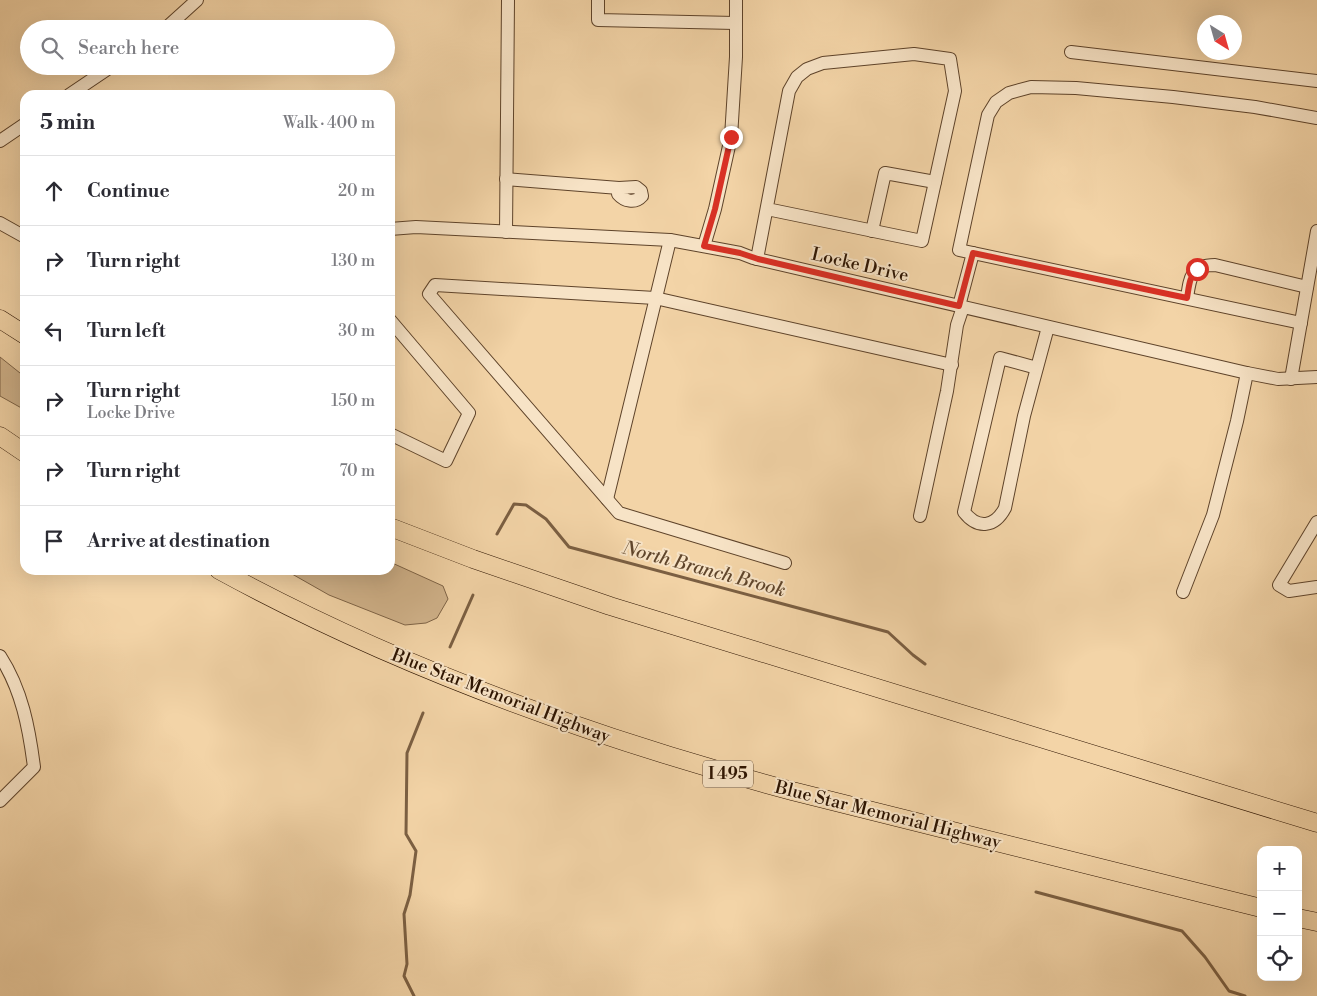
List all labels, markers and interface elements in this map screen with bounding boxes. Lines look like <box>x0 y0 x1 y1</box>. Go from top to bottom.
north arrow <box>1197 15 1242 60</box>
search box <box>20 20 395 75</box>
icon: search <box>38 34 66 62</box>
text: Search here <box>78 36 179 60</box>
text: 5 min <box>40 110 95 136</box>
text: Walk · 400 m <box>283 113 375 133</box>
route end <box>720 126 743 149</box>
icon: ahead <box>40 177 68 205</box>
text: Continue <box>87 179 170 203</box>
text: 20 m <box>338 181 375 201</box>
street label: Locke Drive <box>809 243 911 287</box>
icon: right <box>40 247 68 275</box>
text: Turn right <box>87 249 180 273</box>
text: 130 m <box>331 251 375 271</box>
route start <box>1186 258 1209 281</box>
icon: left <box>40 317 68 345</box>
text: Turn left <box>87 319 166 343</box>
text: 30 m <box>338 321 375 341</box>
text: Turn right <box>87 379 180 403</box>
icon: right <box>40 387 68 415</box>
text: 150 m <box>331 391 375 411</box>
text: Locke Drive <box>87 403 175 423</box>
icon: right <box>40 457 68 485</box>
text: Turn right <box>87 459 180 483</box>
text: 70 m <box>339 461 375 481</box>
icon: arrive <box>40 527 68 555</box>
text: Arrive at destination <box>87 529 270 553</box>
water label: North Branch Brook <box>619 535 788 602</box>
street label: Blue Star Memorial Highway <box>388 643 614 748</box>
road number: I 495 <box>703 761 753 788</box>
street label: Blue Star Memorial Highway <box>772 776 1004 854</box>
map controls <box>1257 846 1302 981</box>
button: + <box>1257 846 1302 891</box>
button: − <box>1257 891 1302 936</box>
button: locate <box>1257 936 1302 981</box>

